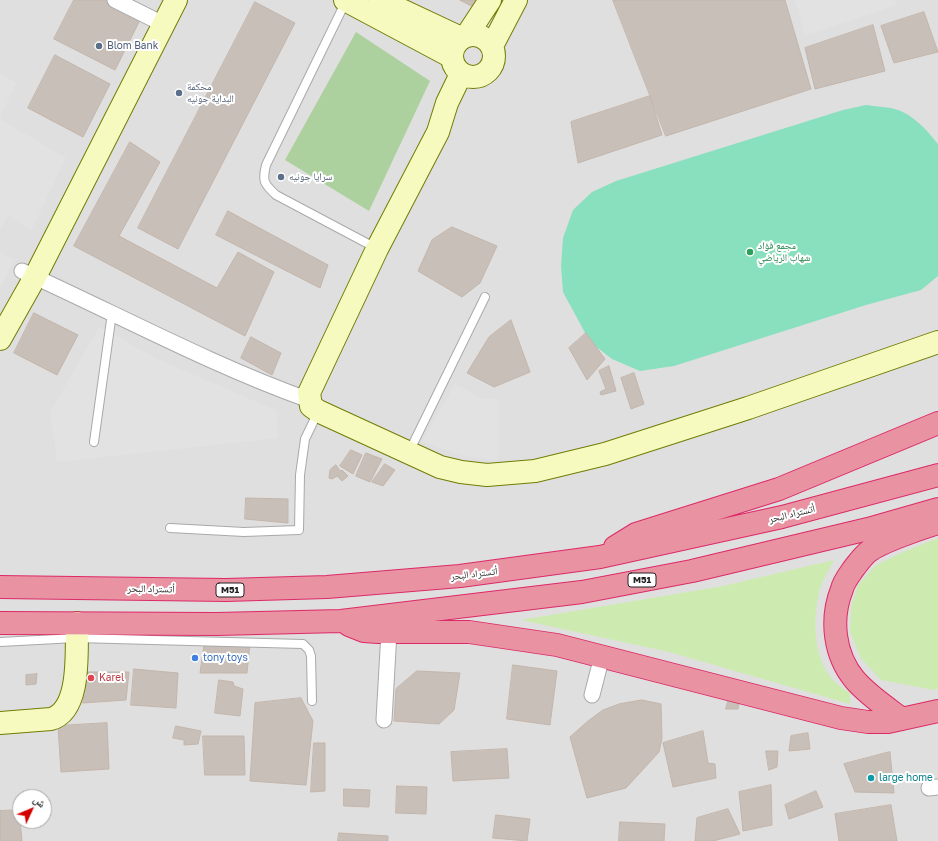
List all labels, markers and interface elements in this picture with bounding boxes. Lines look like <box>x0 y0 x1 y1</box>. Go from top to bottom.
place label: Blom Bank <box>107 40 158 52</box>
marker: Blom Bank <box>94 41 104 51</box>
place label: محكمة البداية جونيه <box>187 81 234 104</box>
marker: محكمة البداية جونيه <box>174 88 184 98</box>
place label: سرايا جونيه <box>289 171 332 183</box>
marker: سرايا جونيه <box>276 172 286 182</box>
place label: مجمع فؤاد شهاب الرياضي <box>758 240 810 264</box>
marker: مجمع فؤاد شهاب الرياضي <box>745 247 755 257</box>
street label: أتستراد البحر <box>768 502 816 526</box>
street label: أتستراد البحر <box>450 565 498 583</box>
road number: M51 <box>628 573 656 587</box>
street label: أتستراد البحر <box>127 583 175 595</box>
road number: M51 <box>216 583 244 597</box>
place label: tony toys <box>203 652 248 664</box>
marker: tony toys <box>190 653 200 663</box>
place label: Karel <box>99 672 124 684</box>
marker: Karel <box>86 673 96 683</box>
place label: large home <box>879 772 933 784</box>
marker: large home <box>866 773 876 783</box>
north arrow <box>12 789 52 829</box>
text: ش <box>32 792 49 810</box>

